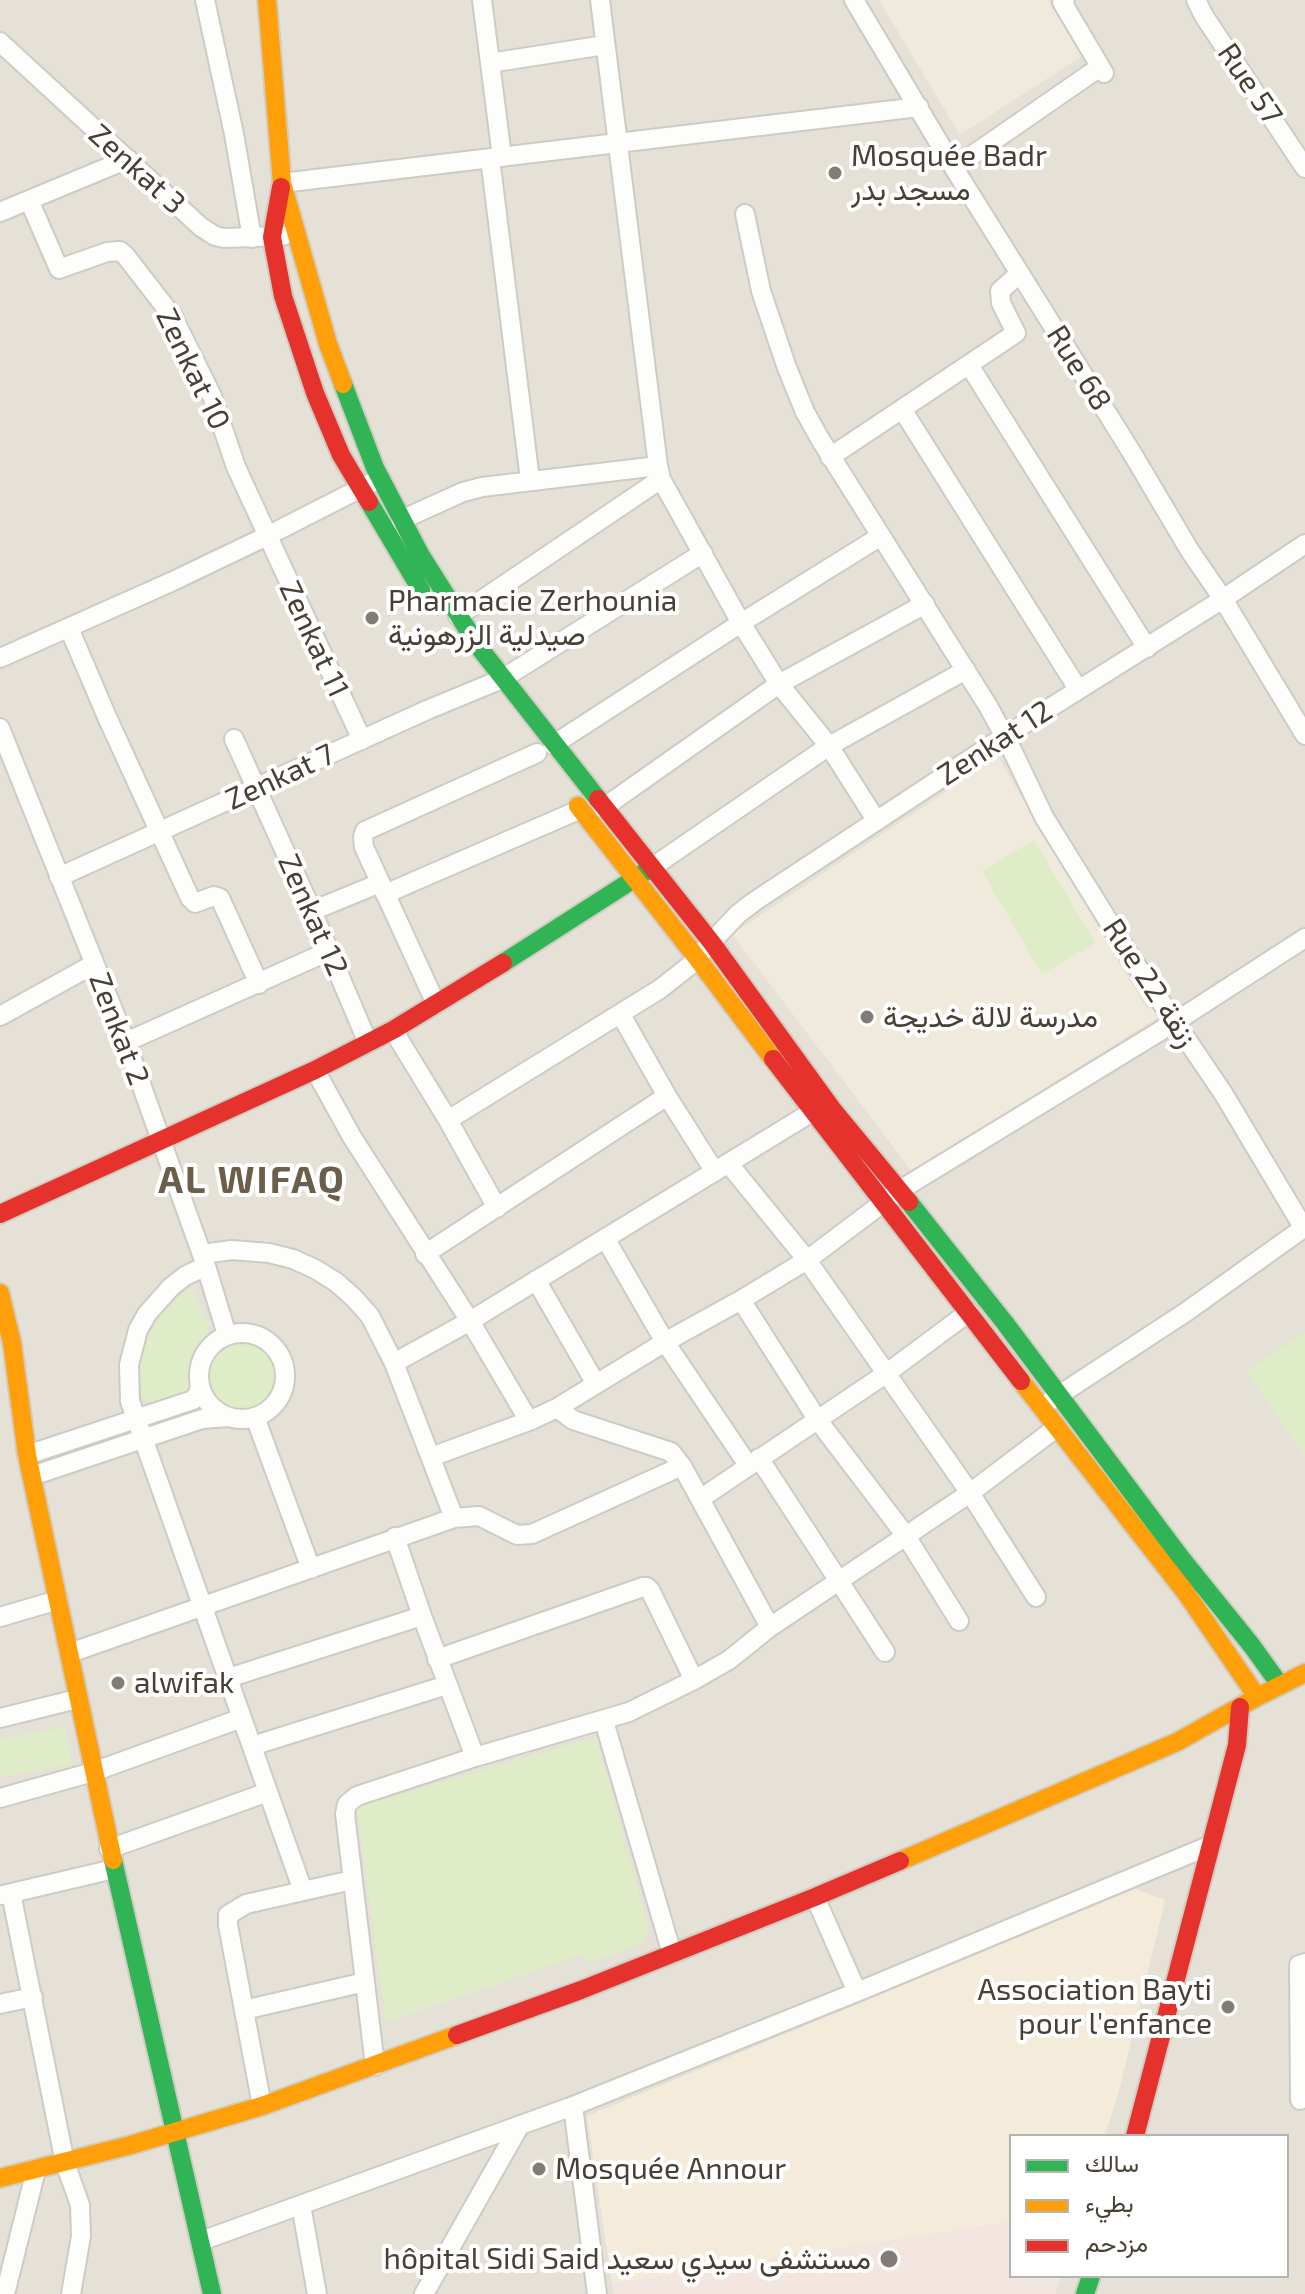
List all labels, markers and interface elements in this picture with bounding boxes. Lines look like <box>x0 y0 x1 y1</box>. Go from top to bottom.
street label: Rue 57 <box>1210 37 1290 131</box>
street label: Zenkat 3 <box>81 116 193 222</box>
place label: Mosquée Badr مسجد بدر <box>851 138 1047 208</box>
marker: Mosquée Badr مسجد بدر <box>826 164 844 182</box>
street label: Zenkat 10 <box>148 303 238 435</box>
street label: Rue 68 <box>1039 319 1119 417</box>
street label: Zenkat 11 <box>271 575 357 703</box>
place label: Pharmacie Zerhounia صيدلية الزرهونية <box>388 583 677 654</box>
marker: Pharmacie Zerhounia صيدلية الزرهونية <box>363 609 381 627</box>
street label: Zenkat 12 <box>931 693 1059 793</box>
street label: Zenkat 7 <box>220 736 340 818</box>
street label: Zenkat 12 <box>270 849 356 981</box>
street label: Rue 22 زنقة <box>1095 912 1205 1054</box>
street label: Zenkat 2 <box>81 968 157 1090</box>
place label: مدرسة لالة خديجة <box>883 999 1098 1035</box>
marker: مدرسة لالة خديجة <box>858 1008 876 1026</box>
district label: AL WIFAQ <box>158 1157 346 1203</box>
place label: alwifak <box>134 1665 234 1701</box>
marker: alwifak <box>109 1674 127 1692</box>
place label: Association Bayti pour l'enfance <box>977 1972 1212 2042</box>
marker: Association Bayti pour l'enfance <box>1219 1998 1237 2016</box>
legend <box>1009 2134 1289 2278</box>
text: سالك <box>1085 2148 1139 2177</box>
place label: Mosquée Annour <box>555 2151 786 2187</box>
marker: Mosquée Annour <box>530 2160 548 2178</box>
text: بطيء <box>1085 2188 1134 2217</box>
text: مزدحم <box>1085 2228 1148 2257</box>
place label: hôpital Sidi Said مستشفى سيدي سعيد <box>383 2241 871 2277</box>
marker: hôpital Sidi Said مستشفى سيدي سعيد <box>878 2248 900 2270</box>

